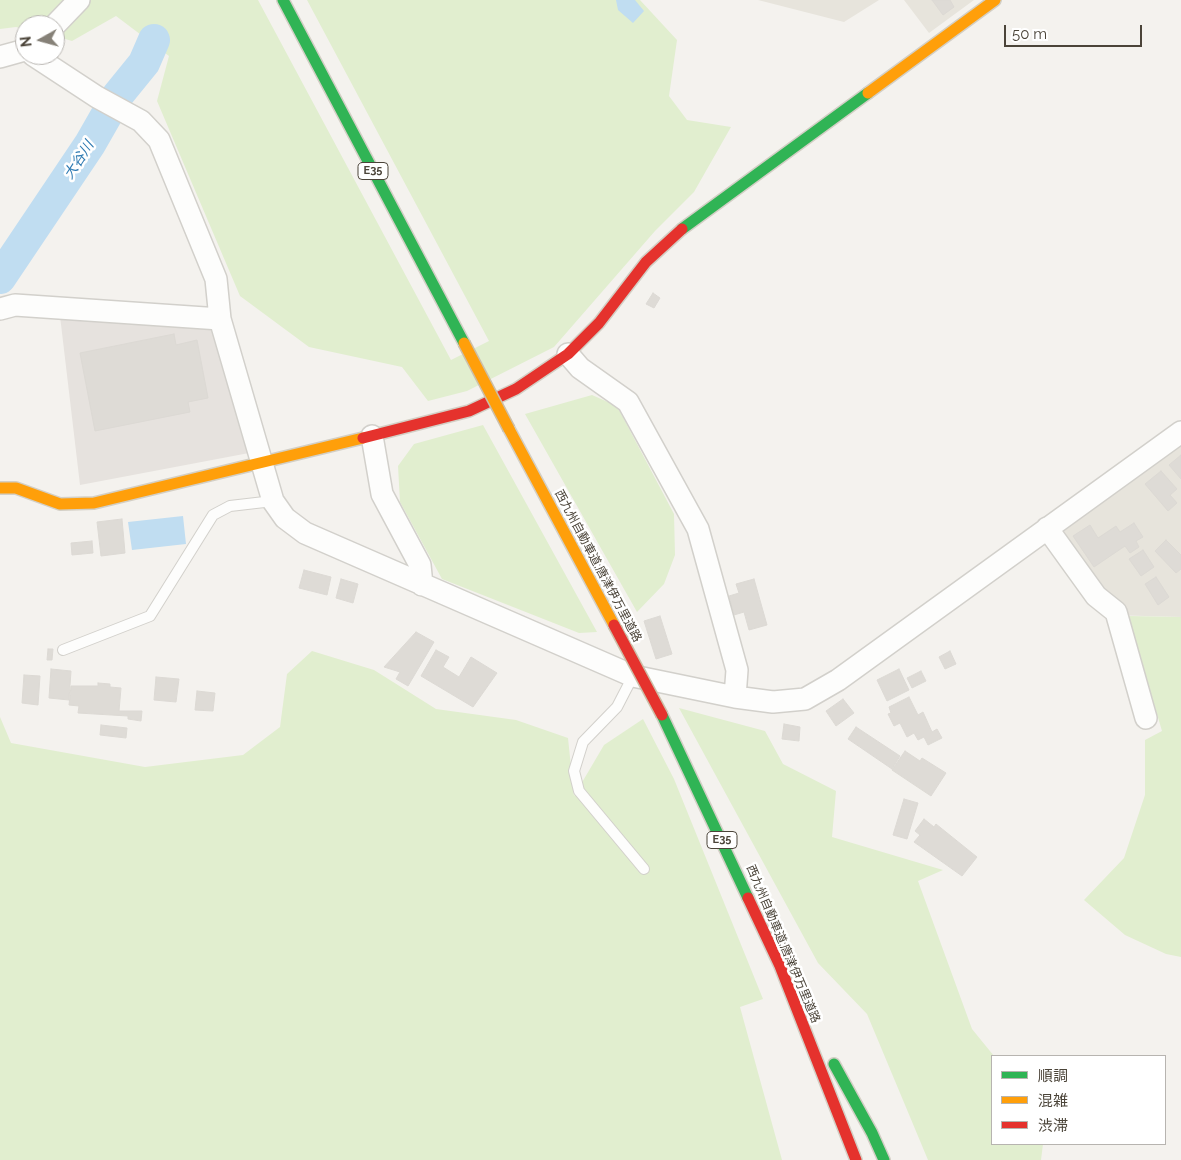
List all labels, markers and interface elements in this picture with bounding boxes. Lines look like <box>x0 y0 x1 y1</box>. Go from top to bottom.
north arrow <box>15 15 65 65</box>
scale bar <box>1006 15 1144 47</box>
text: 50 m <box>1012 25 1047 43</box>
text: N <box>18 35 35 48</box>
water label: 大谷川 <box>61 138 97 182</box>
road number: E35 <box>358 162 388 180</box>
street label: 西九州自動車道;唐津伊万里道路 <box>552 487 644 645</box>
road number: E35 <box>707 832 737 848</box>
street label: 西九州自動車道;唐津伊万里道路 <box>743 863 823 1025</box>
legend <box>991 1055 1166 1145</box>
text: 順調 <box>1038 1067 1068 1085</box>
text: 混雑 <box>1038 1092 1068 1110</box>
text: 渋滞 <box>1038 1117 1068 1135</box>

